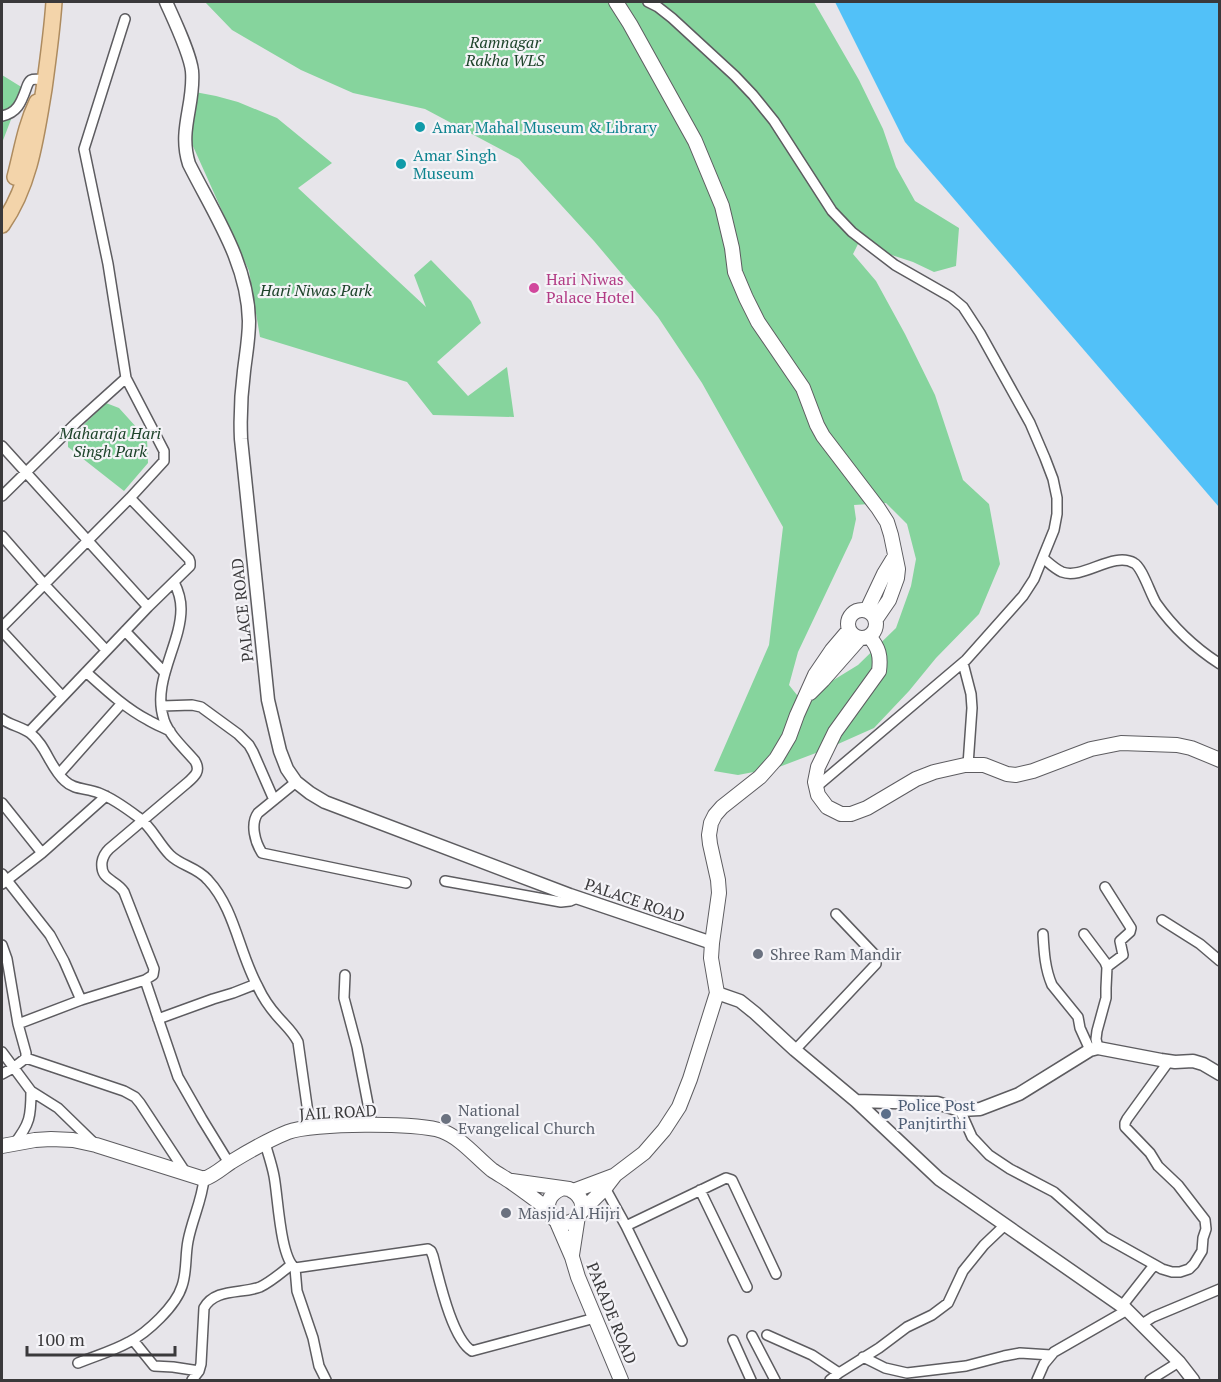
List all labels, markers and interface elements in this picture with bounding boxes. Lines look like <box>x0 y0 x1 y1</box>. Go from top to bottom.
park label: Ramnagar Rakha WLS <box>464 31 546 71</box>
place label: Amar Mahal Museum & Library <box>432 116 658 138</box>
marker: Amar Mahal Museum & Library <box>413 120 427 134</box>
place label: Amar Singh Museum <box>413 144 497 184</box>
marker: Amar Singh Museum <box>394 157 408 171</box>
place label: Hari Niwas Palace Hotel <box>546 268 635 308</box>
park label: Hari Niwas Park <box>259 279 372 301</box>
marker: Hari Niwas Palace Hotel <box>527 281 541 295</box>
park label: Maharaja Hari Singh Park <box>58 422 161 462</box>
street label: PALACE ROAD <box>226 557 258 663</box>
street label: PALACE ROAD <box>582 873 688 927</box>
place label: Shree Ram Mandir <box>770 943 902 965</box>
marker: Shree Ram Mandir <box>751 947 765 961</box>
place label: Police Post Panjtirthi <box>898 1094 975 1134</box>
street label: JAIL ROAD <box>299 1099 377 1125</box>
place label: National Evangelical Church <box>458 1099 596 1139</box>
marker: Police Post Panjtirthi <box>879 1107 893 1121</box>
marker: National Evangelical Church <box>439 1112 453 1126</box>
place label: Masjid Al Hijri <box>518 1202 621 1224</box>
marker: Masjid Al Hijri <box>499 1206 513 1220</box>
street label: PARADE ROAD <box>582 1259 642 1367</box>
scale bar <box>27 1319 176 1357</box>
text: 100 m <box>36 1327 85 1351</box>

